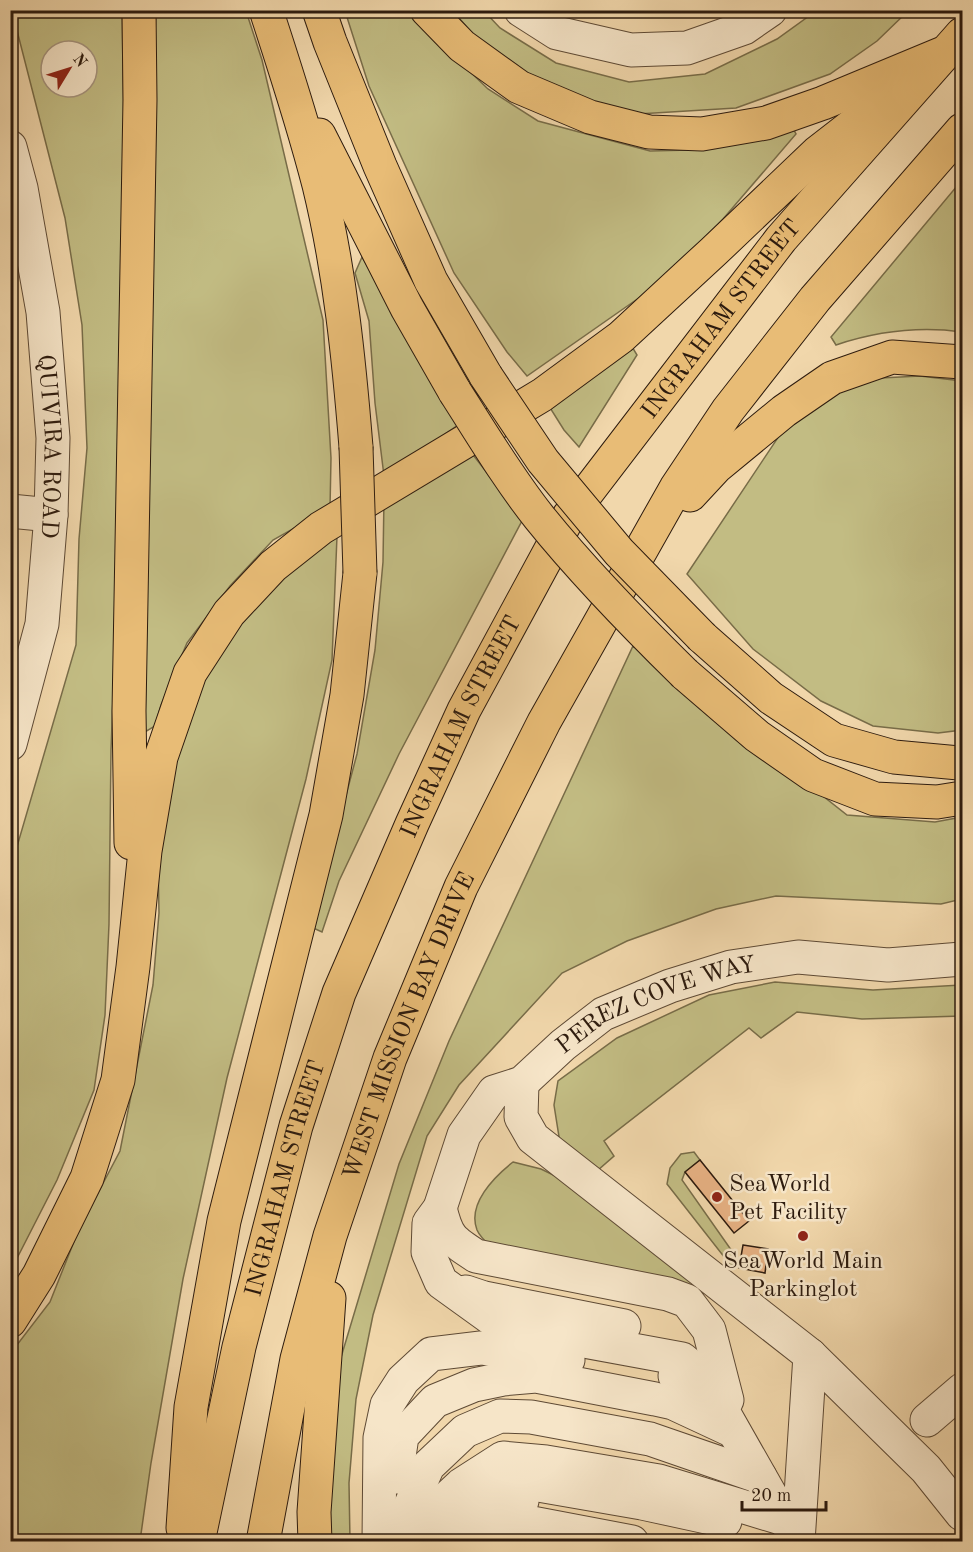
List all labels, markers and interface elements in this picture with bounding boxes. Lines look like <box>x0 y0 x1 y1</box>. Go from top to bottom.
north arrow <box>39 39 99 99</box>
text: N <box>69 51 90 71</box>
street label: INGRAHAM STREET <box>638 216 806 424</box>
street label: QUIVIRA ROAD <box>32 353 63 539</box>
street label: INGRAHAM STREET <box>397 612 527 842</box>
street label: WEST MISSION BAY DRIVE <box>340 869 480 1183</box>
street label: PEREZ COVE WAY <box>553 954 757 1059</box>
street label: INGRAHAM STREET <box>242 1058 330 1300</box>
place label: SeaWorld Pet Facility <box>729 1173 848 1225</box>
marker: SeaWorld Pet Facility <box>710 1190 724 1204</box>
marker: SeaWorld Main Parkinglot <box>796 1229 810 1243</box>
place label: SeaWorld Main Parkinglot <box>723 1250 883 1302</box>
scale bar <box>742 1474 826 1512</box>
text: 20 m <box>751 1487 791 1505</box>

